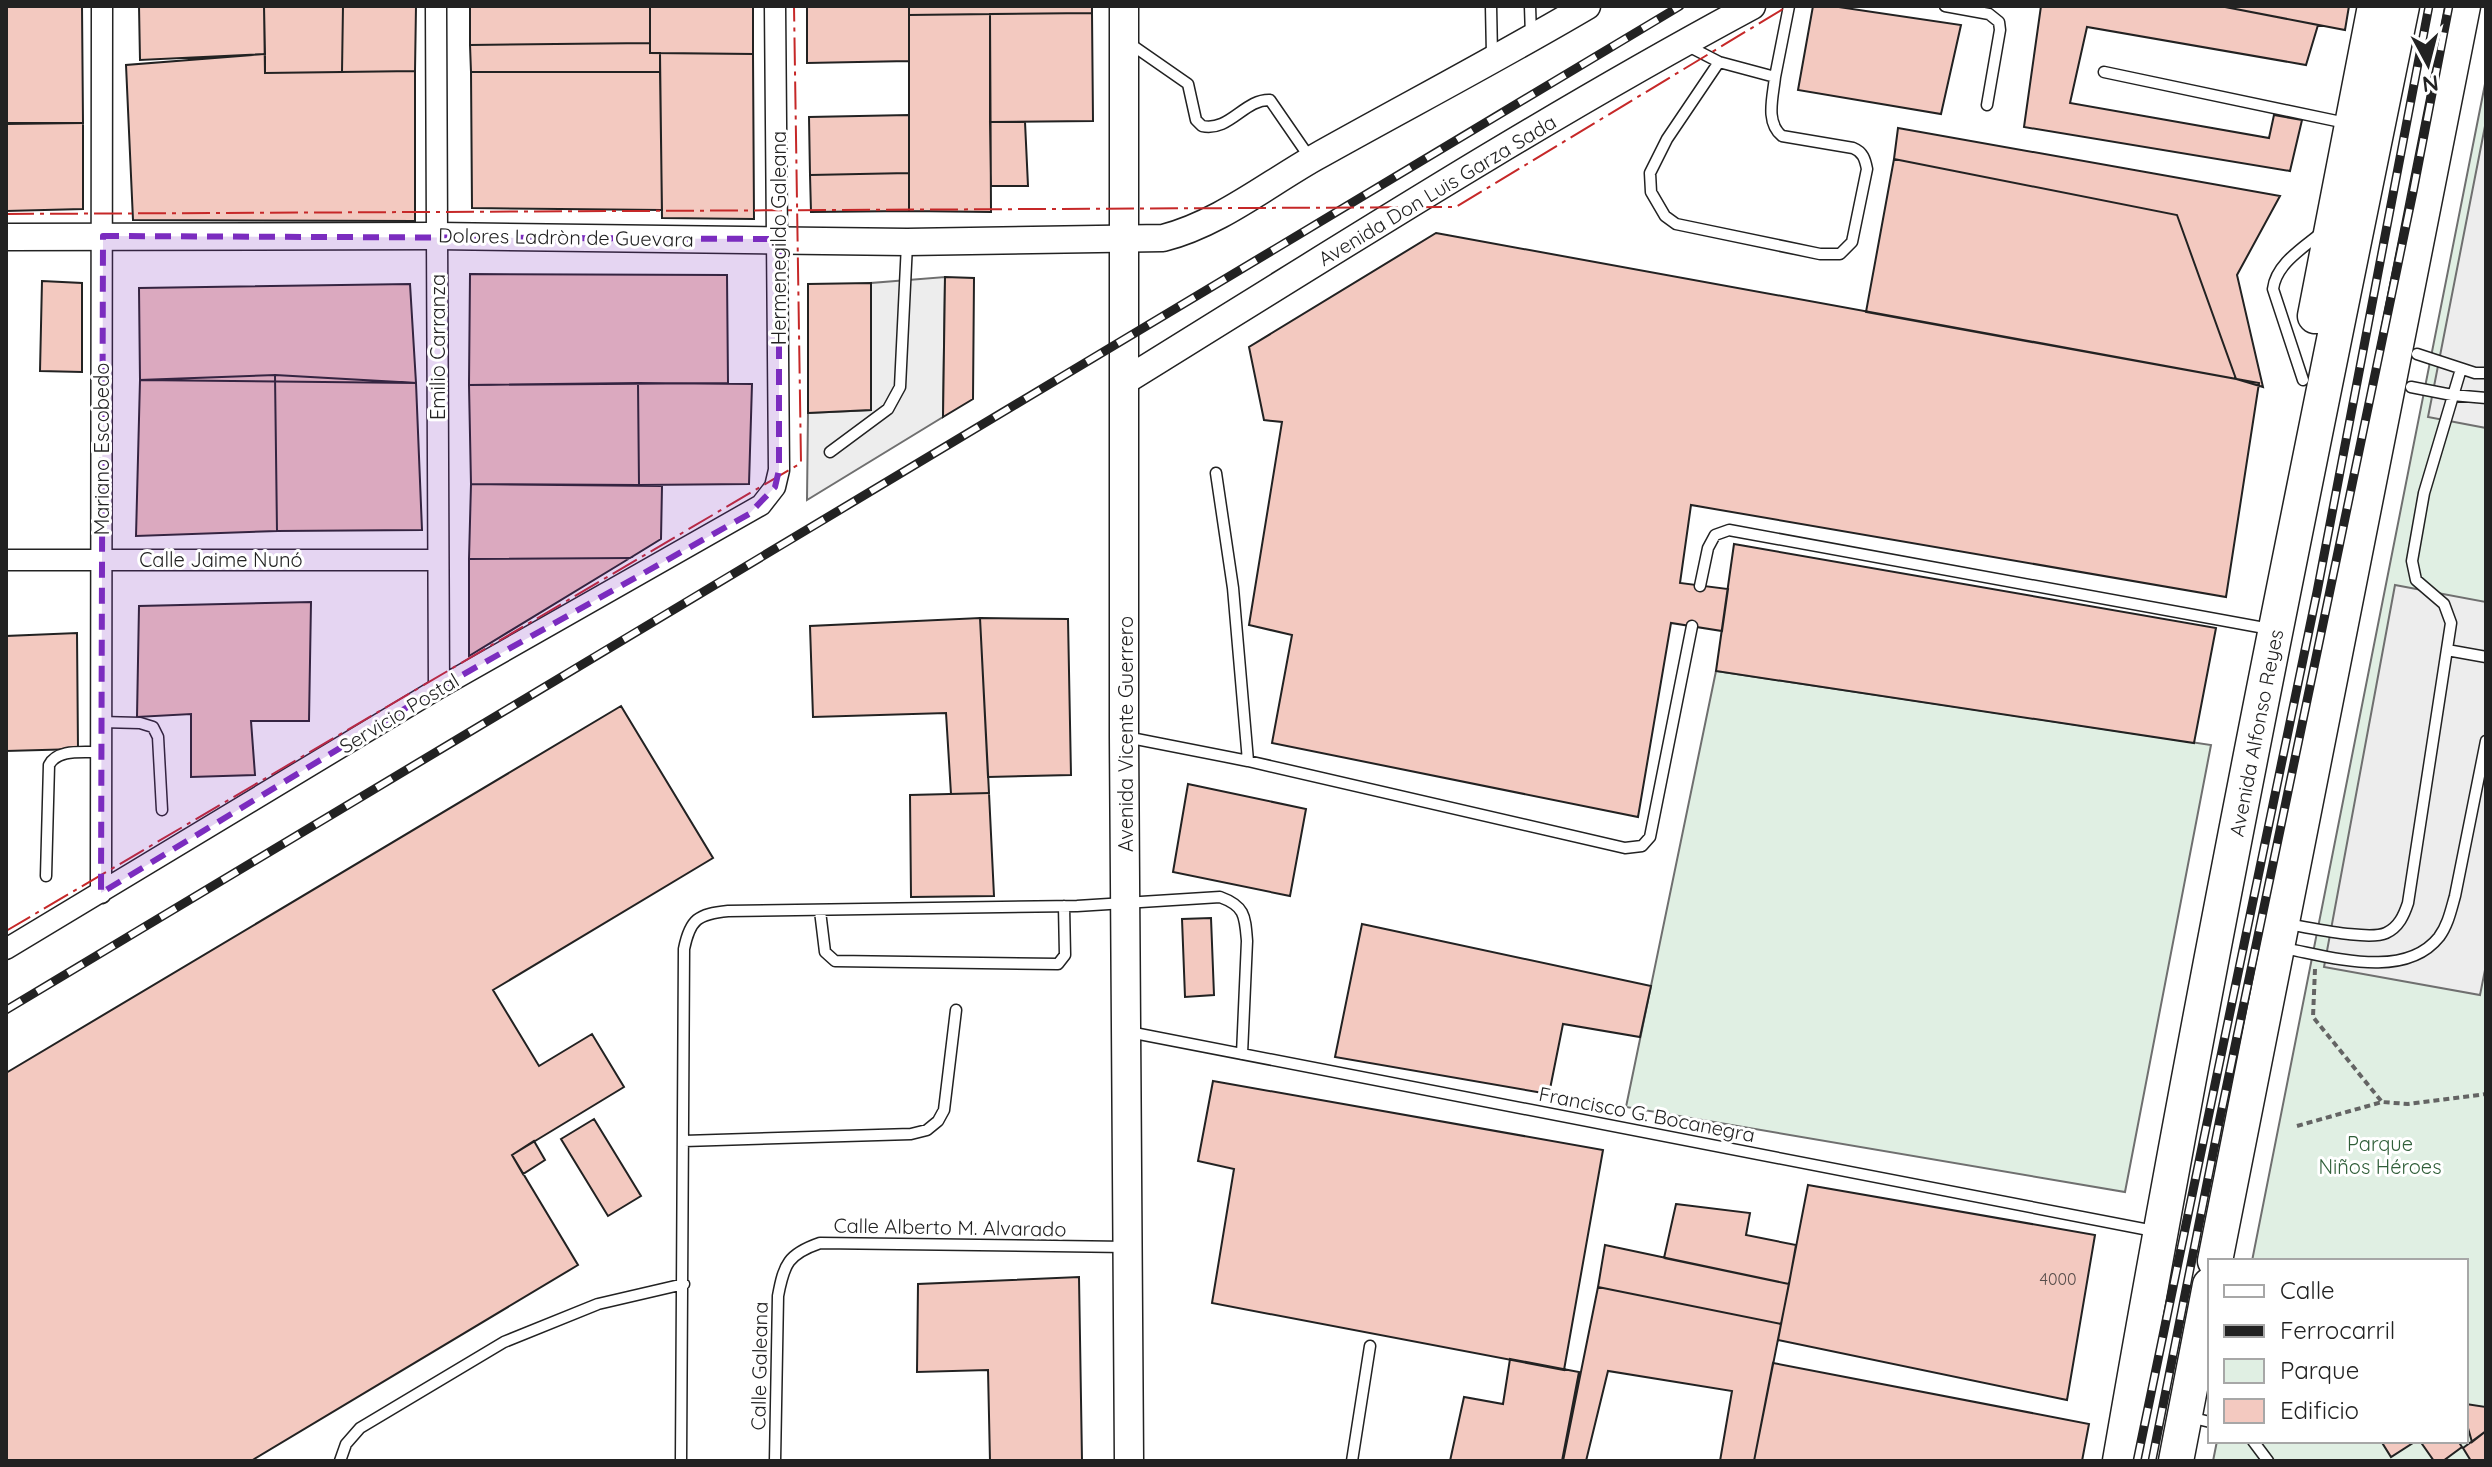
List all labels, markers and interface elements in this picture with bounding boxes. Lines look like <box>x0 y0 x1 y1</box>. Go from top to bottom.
north arrow <box>2388 24 2468 104</box>
text: N <box>2421 69 2440 99</box>
street label: Avenida Don Luis Garza Sada <box>1313 109 1561 271</box>
street label: Hermenegildo Galeana <box>766 131 791 345</box>
street label: Dolores Ladròn de Guevara <box>438 222 694 252</box>
street label: Emilio Carranza <box>425 274 450 420</box>
street label: Mariano Escobedo <box>89 363 114 535</box>
street label: Calle Jaime Nunó <box>139 547 303 572</box>
street label: Avenida Vicente Guerrero <box>1113 616 1138 852</box>
street label: Avenida Alfonso Reyes <box>2224 627 2288 839</box>
street label: Servicio Postal <box>335 668 463 758</box>
street label: Francisco G. Bocanegra <box>1537 1081 1757 1147</box>
park label: Parque Niños Héroes <box>2318 1131 2442 1179</box>
street label: Calle Alberto M. Alvarado <box>833 1212 1067 1242</box>
legend <box>2208 1259 2468 1443</box>
house number: 4000 <box>2040 1269 2077 1289</box>
text: Calle <box>2280 1275 2335 1305</box>
street label: Calle Galeana <box>745 1301 773 1431</box>
text: Ferrocarril <box>2280 1315 2395 1345</box>
text: Parque <box>2280 1355 2359 1385</box>
text: Edificio <box>2280 1395 2359 1425</box>

